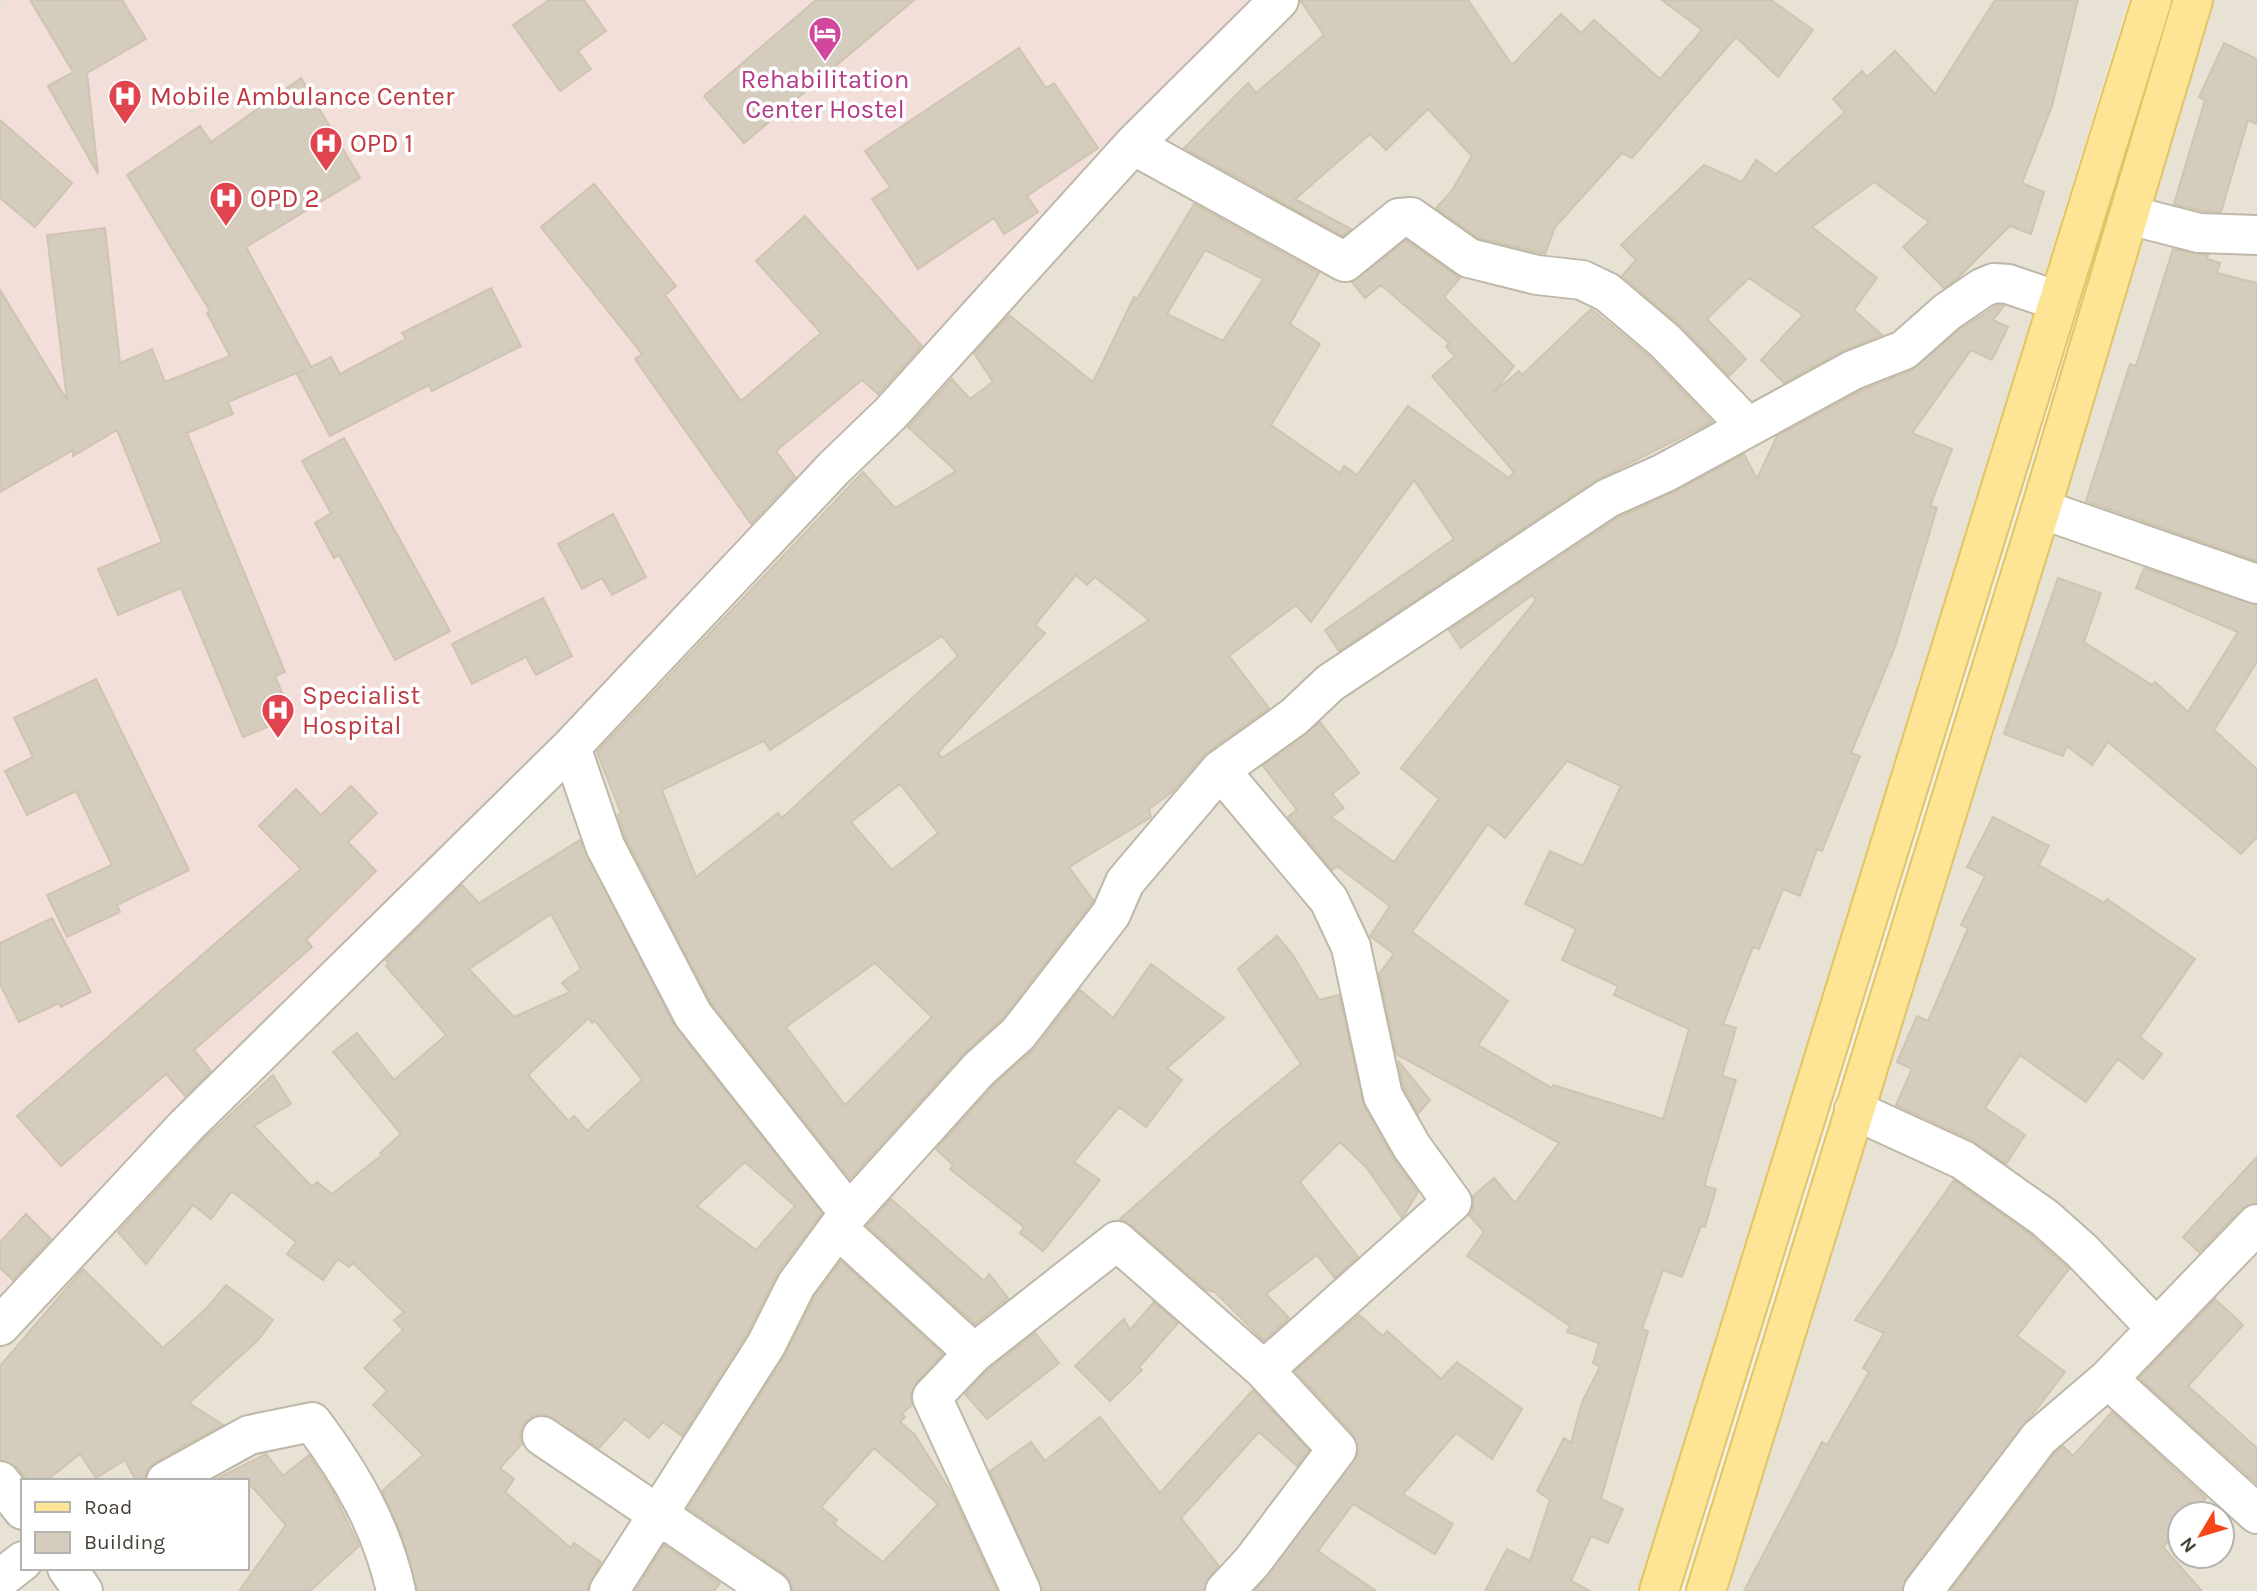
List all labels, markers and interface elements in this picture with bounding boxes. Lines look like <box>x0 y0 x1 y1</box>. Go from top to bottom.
hotel icon: Rehabilitation Center Hostel <box>806 14 844 63</box>
place label: Rehabilitation Center Hostel <box>741 64 909 125</box>
hospital icon: Mobile Ambulance Center <box>106 77 144 126</box>
place label: Mobile Ambulance Center <box>150 81 455 112</box>
hospital icon: OPD 1 <box>307 124 345 173</box>
place label: OPD 1 <box>350 128 413 159</box>
hospital icon: OPD 2 <box>207 179 245 228</box>
place label: OPD 2 <box>250 183 320 214</box>
place label: Specialist Hospital <box>302 680 420 741</box>
hospital icon: Specialist Hospital <box>259 691 297 740</box>
legend <box>21 1479 248 1570</box>
text: Road <box>84 1495 132 1519</box>
north arrow <box>2166 1500 2236 1570</box>
text: Building <box>84 1530 165 1554</box>
text: N <box>2176 1533 2201 1557</box>

